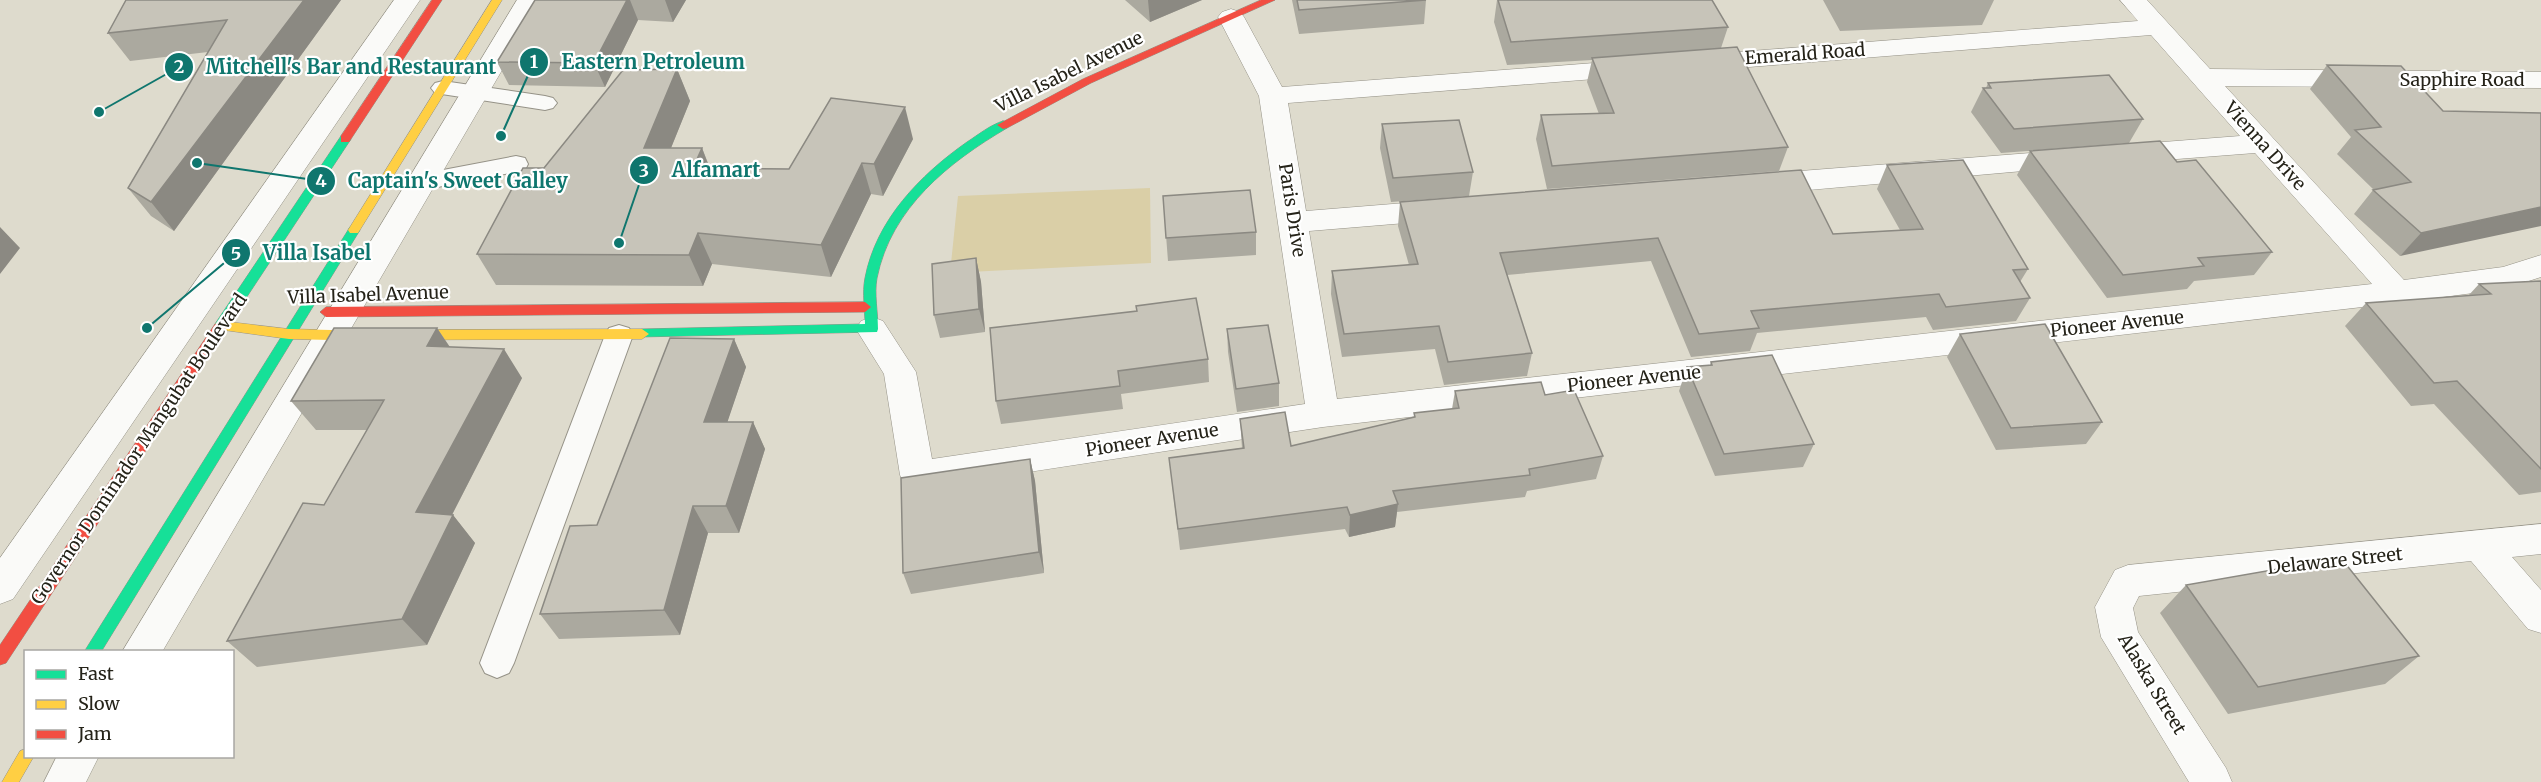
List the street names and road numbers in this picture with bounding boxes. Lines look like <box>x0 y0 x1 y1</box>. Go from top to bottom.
street label: Villa Isabel Avenue <box>990 26 1146 118</box>
street label: Emerald Road <box>1744 38 1866 69</box>
street label: Sapphire Road <box>2399 68 2525 91</box>
street label: Vienna Drive <box>2219 96 2311 195</box>
street label: Paris Drive <box>1274 161 1311 259</box>
street label: Villa Isabel Avenue <box>286 280 449 309</box>
street label: Governor Dominador Mangubat Boulevard <box>26 289 252 609</box>
street label: Pioneer Avenue <box>2049 305 2185 342</box>
street label: Pioneer Avenue <box>1566 360 1702 397</box>
street label: Pioneer Avenue <box>1084 418 1220 461</box>
street label: Delaware Street <box>2266 542 2404 579</box>
street label: Alaska Street <box>2113 628 2192 738</box>

